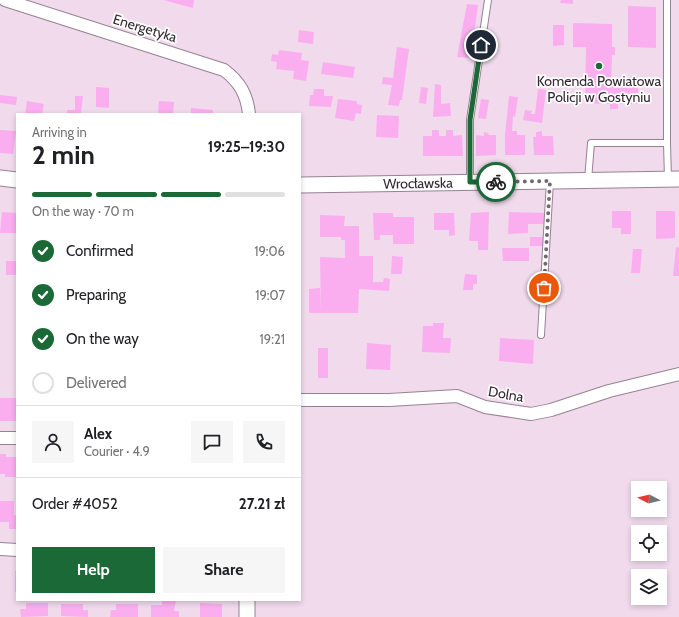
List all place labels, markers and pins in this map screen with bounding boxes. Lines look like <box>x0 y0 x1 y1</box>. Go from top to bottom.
pin <box>464 28 498 62</box>
marker: Komenda Powiatowa Policji w Gostyniu <box>594 61 604 71</box>
place label: Komenda Powiatowa Policji w Gostyniu <box>537 72 661 106</box>
pin <box>527 271 561 305</box>

